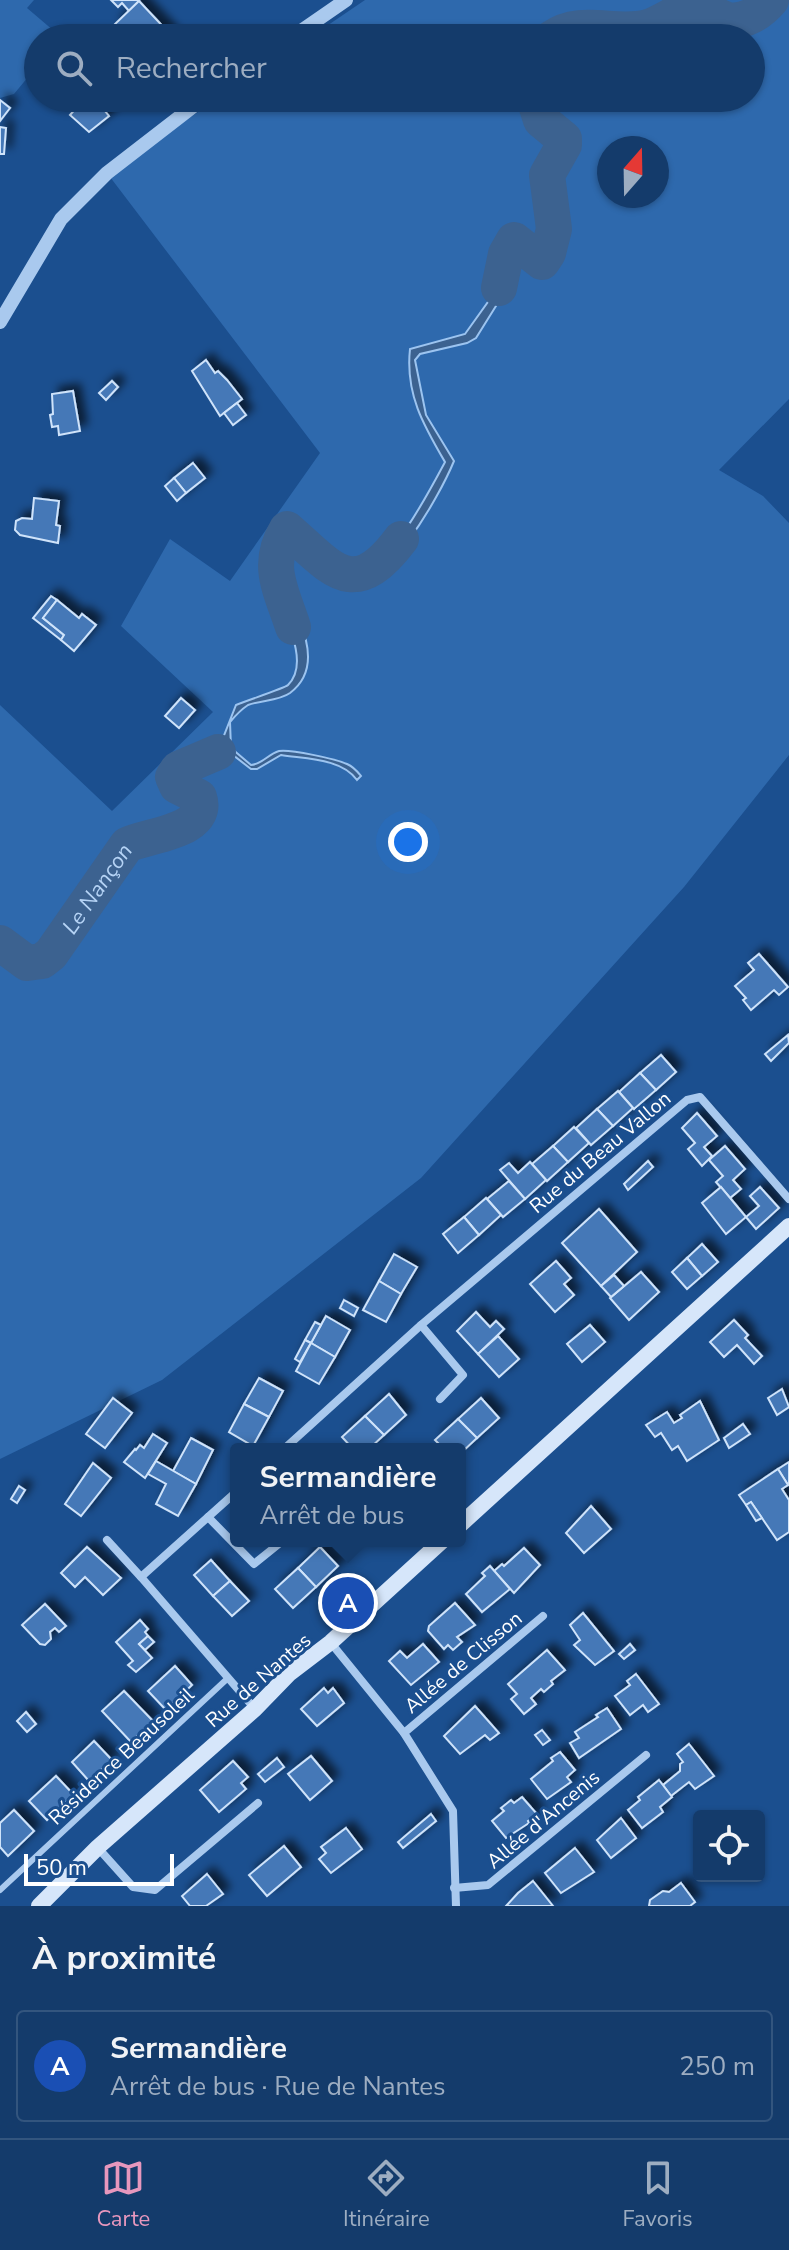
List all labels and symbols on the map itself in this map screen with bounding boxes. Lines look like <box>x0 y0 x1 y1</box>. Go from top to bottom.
north arrow <box>597 136 669 208</box>
your location <box>388 822 428 862</box>
water label: Le Nançon <box>55 838 140 940</box>
street label: Rue du Beau Vallon <box>524 1085 677 1220</box>
pin: A <box>322 1573 374 1633</box>
street label: Allée de Clisson <box>399 1605 528 1720</box>
street label: Rue de Nantes <box>200 1627 317 1734</box>
street label: Résidence Beausoleil <box>43 1682 200 1831</box>
street label: Allée d'Ancenis <box>481 1764 606 1875</box>
scale bar <box>24 1850 174 1886</box>

